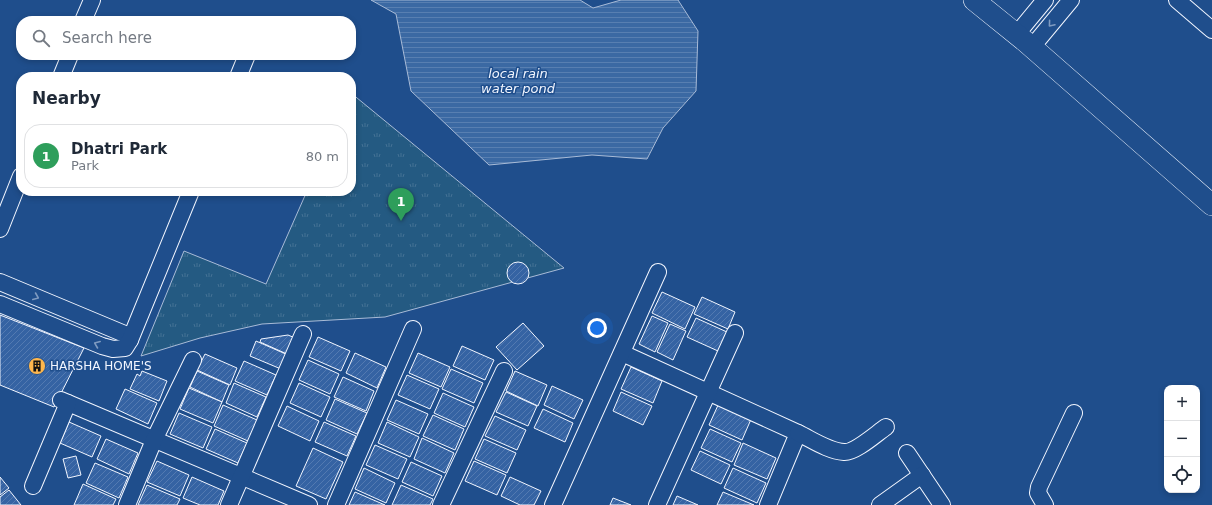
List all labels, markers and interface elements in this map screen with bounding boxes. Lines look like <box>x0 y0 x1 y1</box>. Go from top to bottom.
search box <box>16 16 356 60</box>
one-way arrow <box>1049 19 1056 26</box>
icon: search <box>30 27 52 49</box>
text: Search here <box>62 29 152 47</box>
water label: local rain water pond <box>481 66 556 96</box>
text: Nearby <box>32 88 101 108</box>
text: Dhatri Park <box>71 140 167 158</box>
text: 1 <box>41 149 51 164</box>
text: 80 m <box>306 149 339 164</box>
text: Park <box>71 158 99 173</box>
pin: 1 <box>388 188 414 221</box>
one-way arrow <box>32 292 39 300</box>
your location <box>587 318 607 338</box>
one-way arrow <box>93 340 100 348</box>
building icon: HARSHA HOME'S <box>27 356 47 376</box>
place label: HARSHA HOME'S <box>50 359 152 373</box>
map controls <box>1164 385 1200 493</box>
button: + <box>1164 385 1200 421</box>
button: − <box>1164 421 1200 457</box>
button: locate <box>1164 457 1200 493</box>

